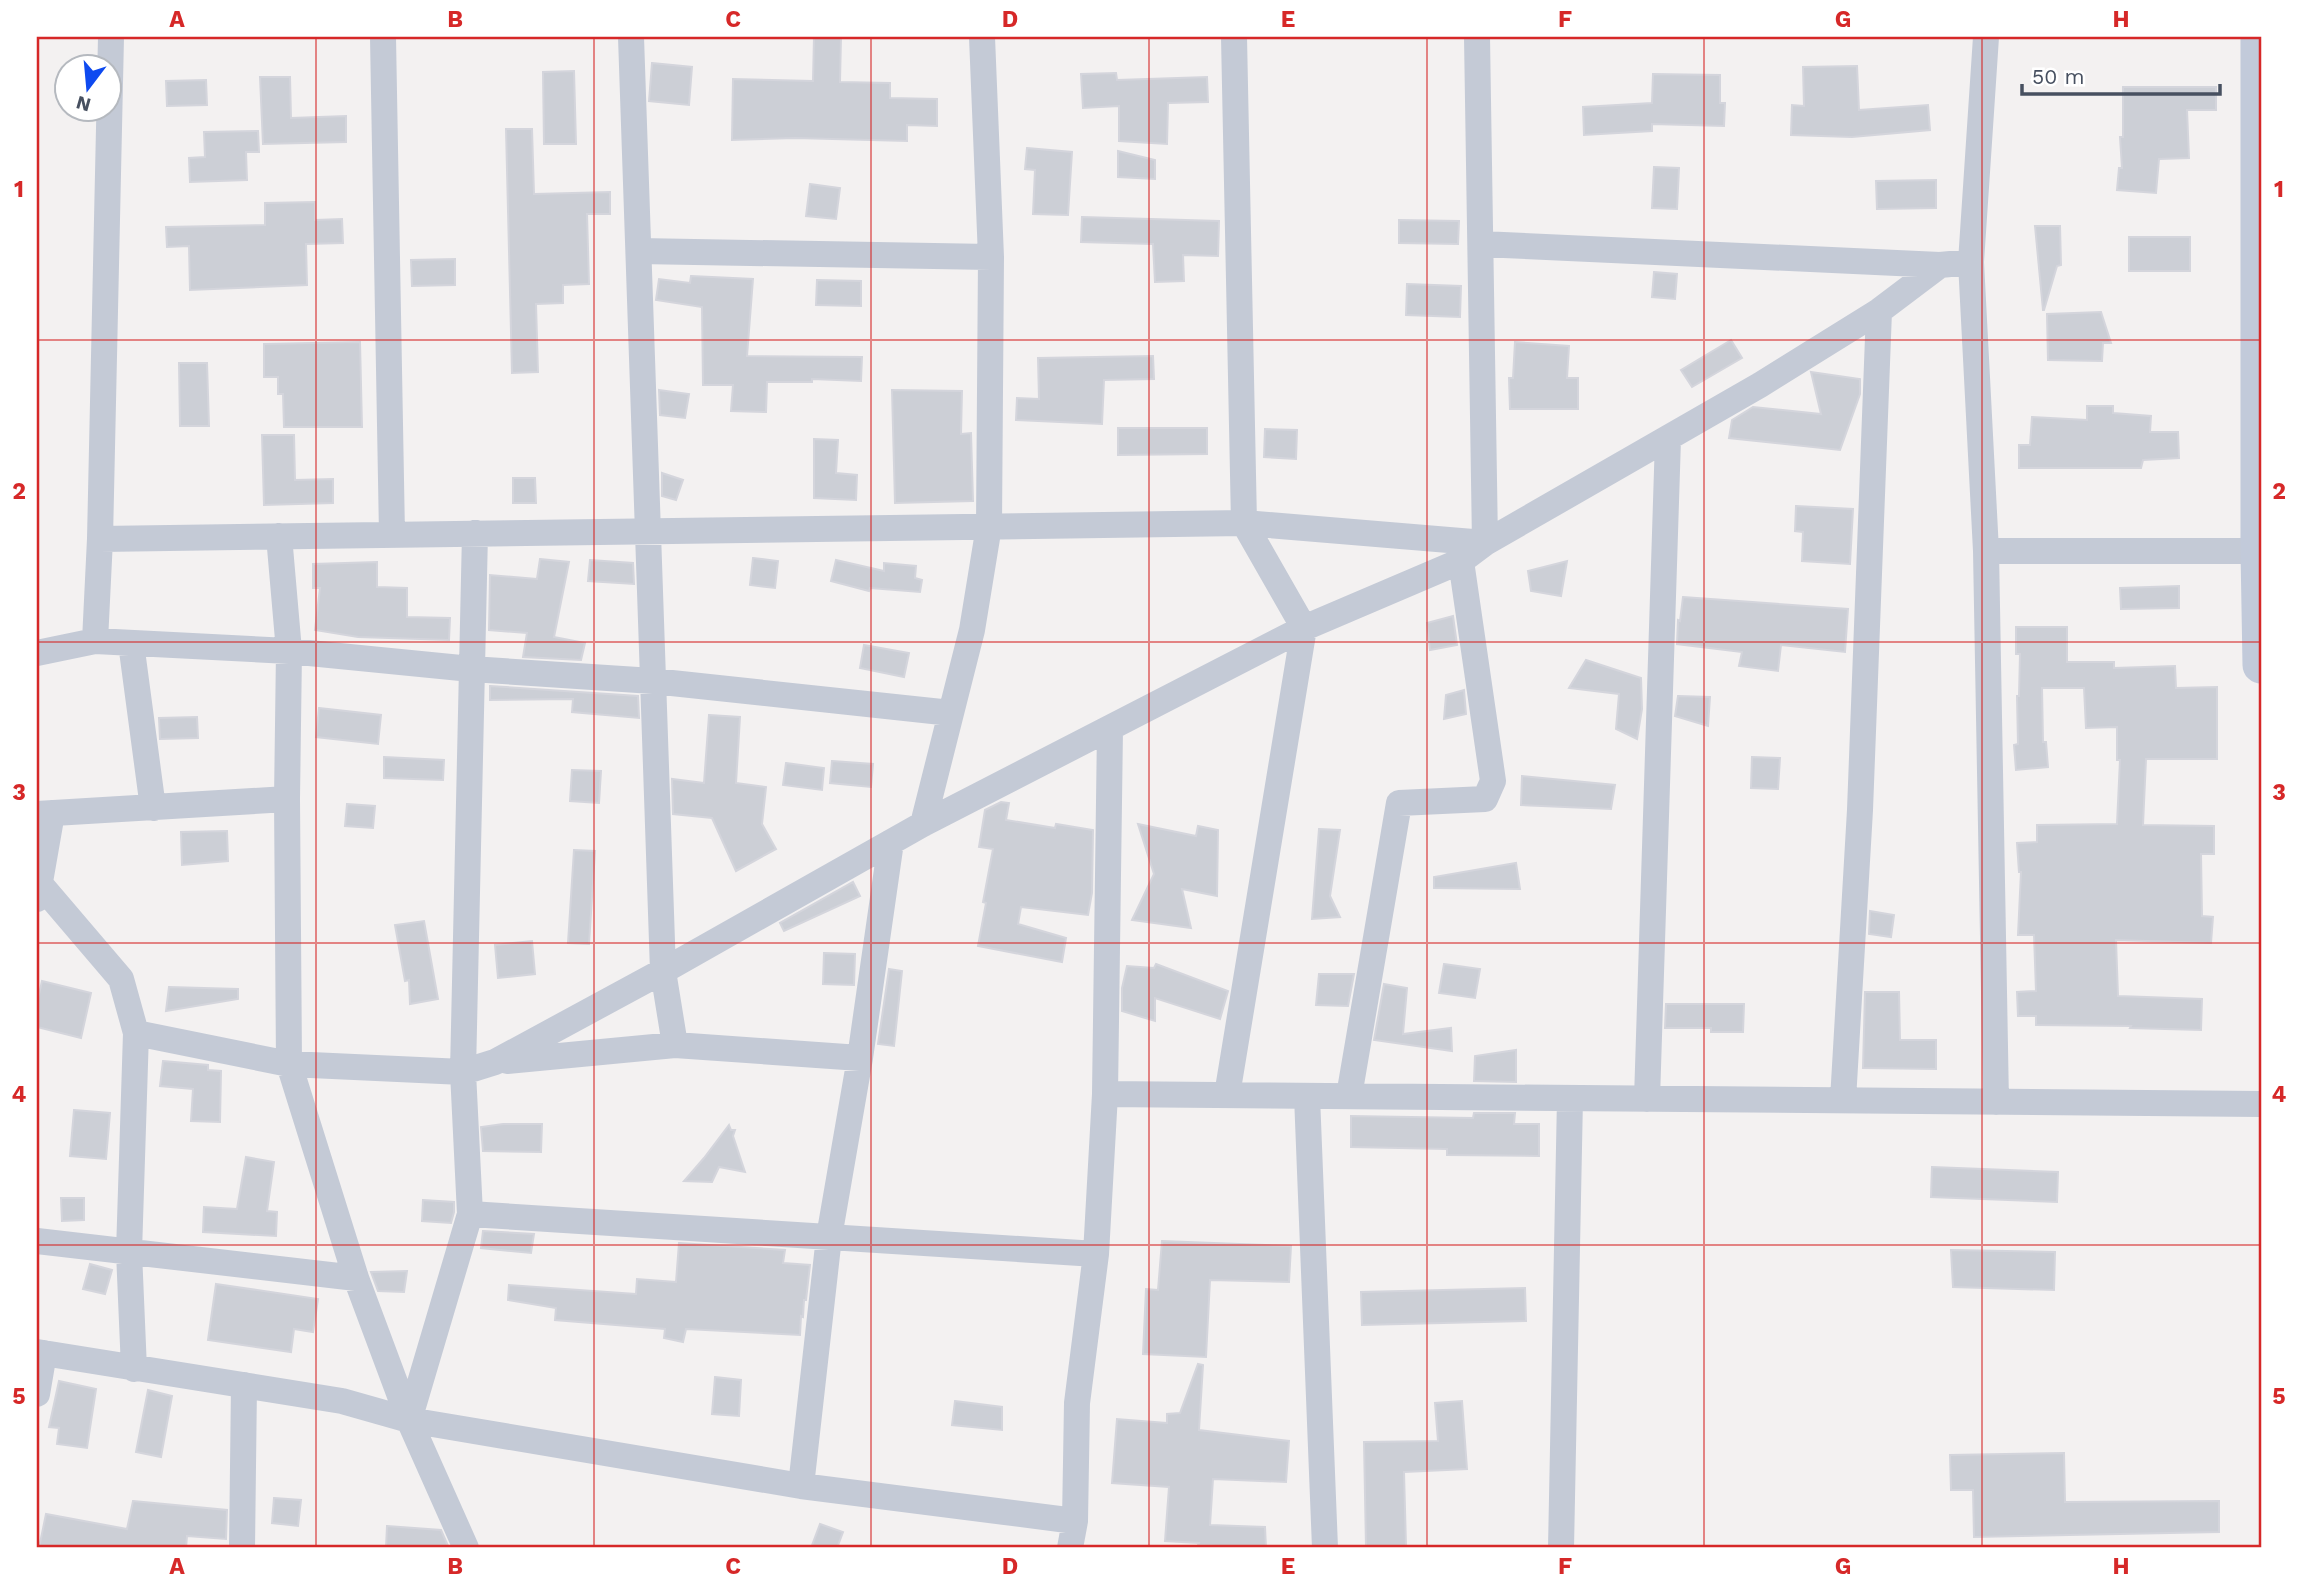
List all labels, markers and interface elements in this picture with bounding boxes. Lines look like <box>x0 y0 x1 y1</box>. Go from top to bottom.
text: A <box>169 6 185 33</box>
text: B <box>447 6 463 33</box>
text: C <box>725 6 741 33</box>
text: D <box>1002 6 1018 33</box>
text: E <box>1281 6 1295 33</box>
text: F <box>1558 6 1572 33</box>
text: G <box>1835 6 1851 33</box>
text: H <box>2112 6 2130 33</box>
north arrow <box>52 52 122 122</box>
scale bar <box>2022 52 2219 96</box>
text: 50 m <box>2032 64 2084 89</box>
text: N <box>74 91 93 117</box>
text: 1 <box>14 176 24 203</box>
text: 1 <box>2274 176 2284 203</box>
text: 2 <box>12 478 26 505</box>
text: 2 <box>2272 478 2286 505</box>
text: 3 <box>12 779 26 806</box>
text: 3 <box>2272 779 2286 806</box>
text: 4 <box>12 1081 27 1108</box>
text: 4 <box>2272 1081 2287 1108</box>
text: 5 <box>12 1383 26 1410</box>
text: 5 <box>2272 1383 2286 1410</box>
text: A <box>169 1553 185 1580</box>
text: B <box>447 1553 463 1580</box>
text: C <box>725 1553 741 1580</box>
text: D <box>1002 1553 1018 1580</box>
text: E <box>1281 1553 1295 1580</box>
text: F <box>1558 1553 1572 1580</box>
text: G <box>1835 1553 1851 1580</box>
text: H <box>2112 1553 2130 1580</box>

